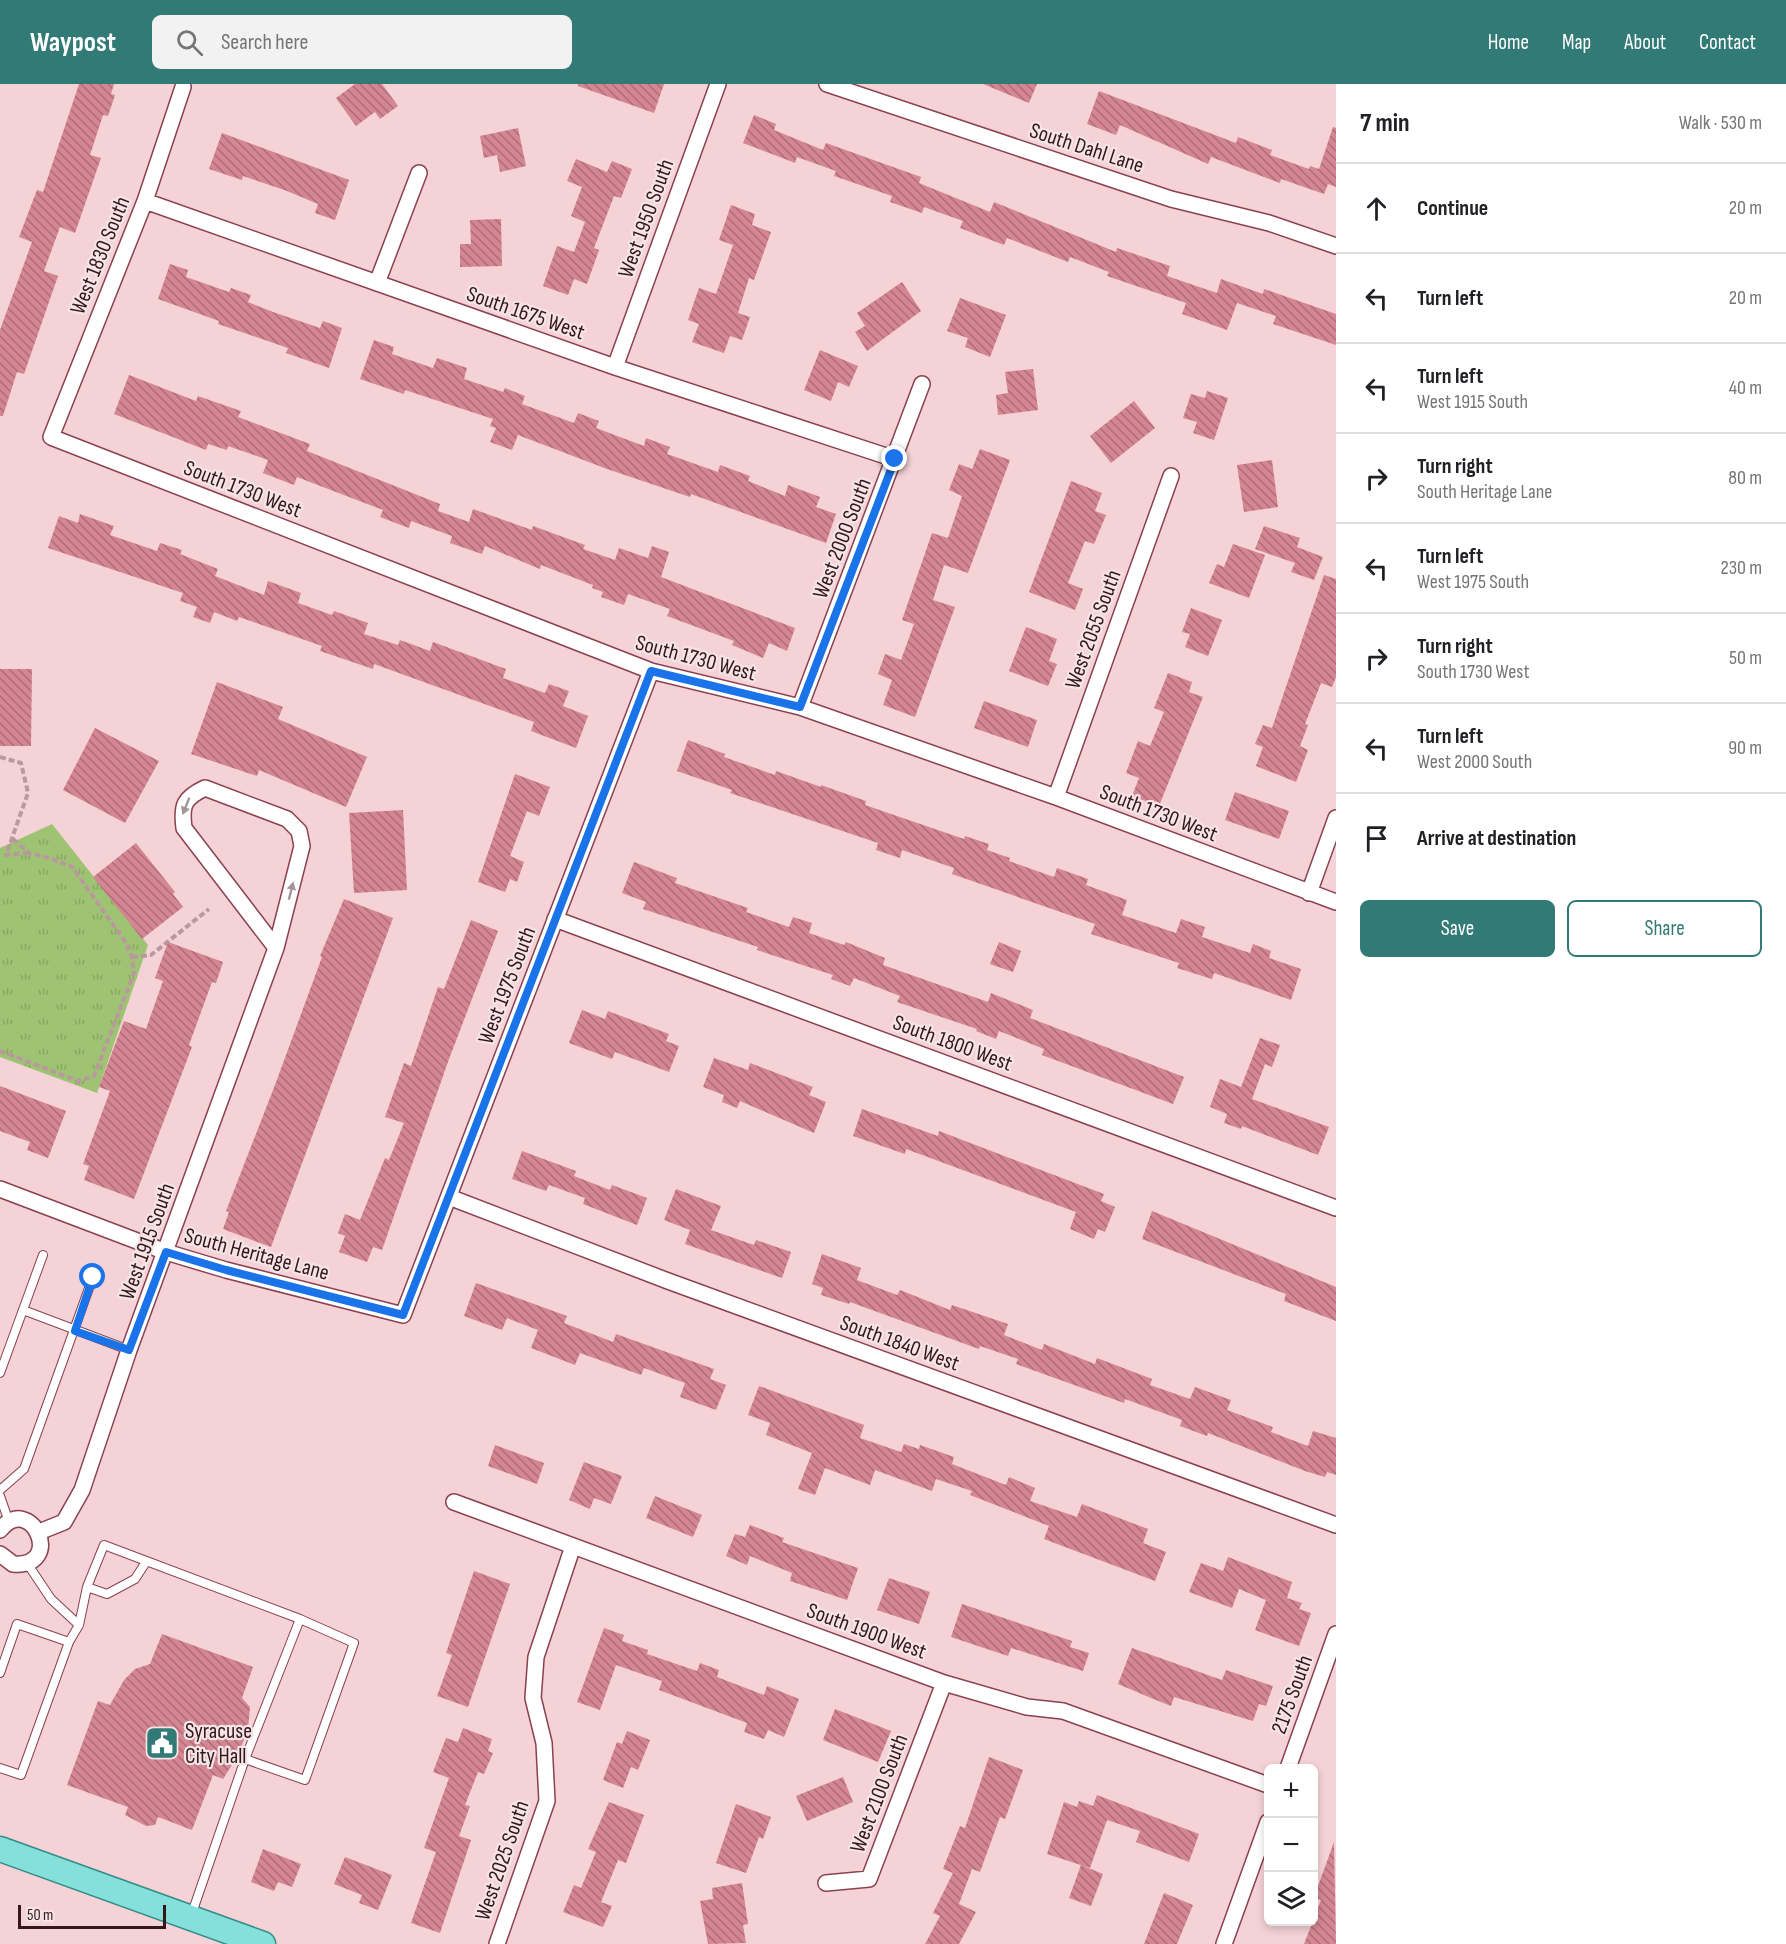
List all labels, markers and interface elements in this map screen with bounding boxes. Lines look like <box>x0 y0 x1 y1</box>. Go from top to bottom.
search box <box>152 15 572 69</box>
text: Waypost <box>30 26 116 59</box>
icon: search <box>173 26 206 59</box>
text: Search here <box>221 29 308 56</box>
text: Home <box>1488 30 1529 55</box>
text: Map <box>1562 30 1591 55</box>
text: About <box>1624 30 1666 55</box>
text: Contact <box>1699 30 1756 55</box>
text: 7 min <box>1360 108 1409 139</box>
text: Walk · 530 m <box>1679 111 1762 135</box>
street label: South Dahl Lane <box>1026 117 1147 180</box>
street label: West 1950 South <box>612 155 680 282</box>
icon: ahead <box>1360 192 1393 225</box>
street label: West 1830 South <box>65 193 136 318</box>
text: Continue <box>1417 195 1488 222</box>
text: 20 m <box>1729 196 1762 220</box>
street label: South 1675 West <box>463 281 588 346</box>
icon: left <box>1360 282 1393 315</box>
text: Turn left <box>1417 285 1483 312</box>
text: 20 m <box>1729 286 1762 310</box>
text: Turn left <box>1417 363 1483 390</box>
icon: left <box>1360 372 1393 405</box>
text: 40 m <box>1729 376 1762 400</box>
text: West 1915 South <box>1417 390 1528 414</box>
route end <box>881 445 907 471</box>
text: Turn right <box>1417 453 1493 480</box>
street label: South 1730 West <box>180 455 305 524</box>
icon: right <box>1360 462 1393 495</box>
text: 80 m <box>1728 466 1762 490</box>
street label: West 2000 South <box>807 475 878 603</box>
text: South Heritage Lane <box>1417 480 1552 504</box>
text: Turn left <box>1417 543 1483 570</box>
icon: left <box>1360 552 1393 585</box>
text: 230 m <box>1720 556 1762 580</box>
street label: West 2055 South <box>1059 566 1127 693</box>
text: West 1975 South <box>1417 570 1529 594</box>
street label: South 1730 West <box>632 629 759 688</box>
text: Turn right <box>1417 633 1493 660</box>
icon: right <box>1360 642 1393 675</box>
text: 50 m <box>1729 646 1762 670</box>
text: South 1730 West <box>1417 660 1530 684</box>
text: Turn left <box>1417 723 1483 750</box>
icon: left <box>1360 732 1393 765</box>
text: 90 m <box>1728 736 1762 760</box>
text: West 2000 South <box>1417 750 1532 774</box>
street label: South 1730 West <box>1096 779 1221 848</box>
one-way arrow <box>181 797 191 815</box>
icon: arrive <box>1360 822 1393 855</box>
text: Arrive at destination <box>1417 825 1576 852</box>
one-way arrow <box>286 882 296 901</box>
button: Save <box>1360 900 1555 957</box>
button: Share <box>1567 900 1762 957</box>
street label: West 1975 South <box>473 923 542 1048</box>
street label: South 1800 West <box>889 1009 1016 1078</box>
street label: West 1915 South <box>114 1179 181 1304</box>
street label: South Heritage Lane <box>181 1222 332 1287</box>
route start <box>79 1263 105 1289</box>
street label: South 1840 West <box>836 1309 963 1378</box>
street label: South 1900 West <box>803 1597 930 1666</box>
street label: 2175 South <box>1266 1651 1319 1738</box>
place label: Syracuse City Hall <box>185 1718 252 1770</box>
public building icon: Syracuse City Hall <box>144 1725 180 1761</box>
street label: West 2100 South <box>844 1730 914 1857</box>
map controls <box>1264 1764 1318 1926</box>
button: + <box>1264 1764 1318 1818</box>
street label: West 2025 South <box>469 1797 536 1924</box>
button: − <box>1264 1818 1318 1872</box>
button: layers <box>1264 1872 1318 1926</box>
scale bar <box>18 1902 166 1930</box>
text: 50 m <box>27 1906 53 1925</box>

